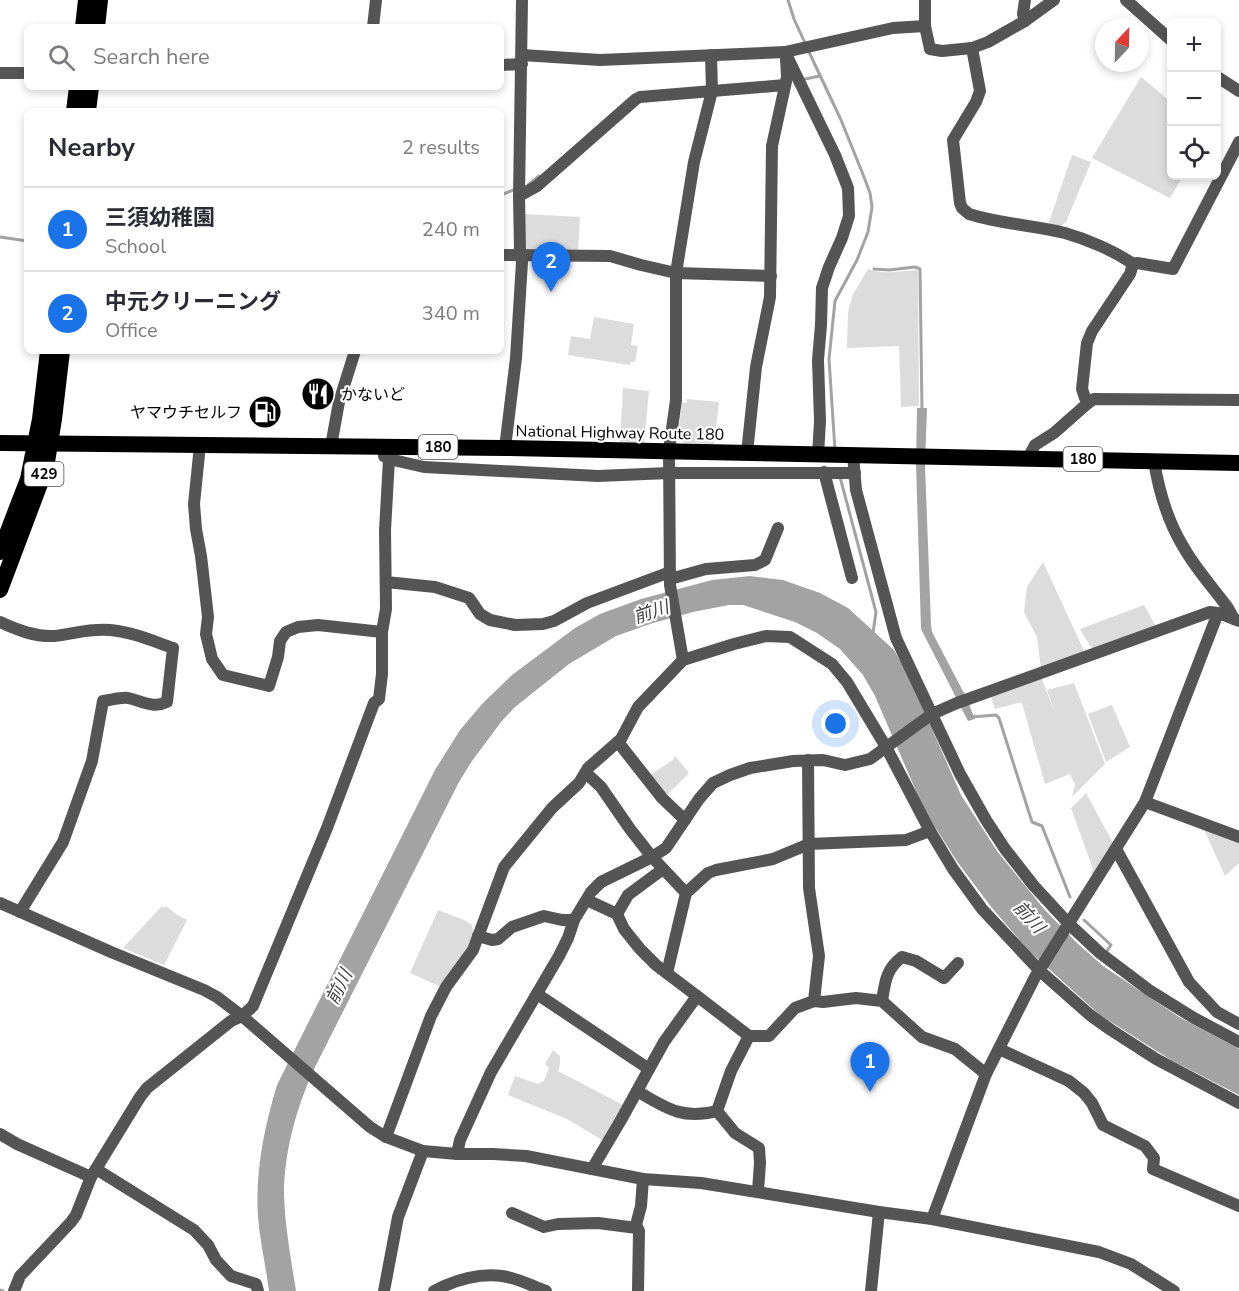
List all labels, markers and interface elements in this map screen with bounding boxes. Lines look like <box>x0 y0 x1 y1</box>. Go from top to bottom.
north arrow <box>1095 18 1149 72</box>
map controls <box>1167 18 1221 180</box>
button: + <box>1167 18 1221 72</box>
search box <box>24 24 504 90</box>
icon: search <box>45 41 78 74</box>
text: Search here <box>93 42 210 72</box>
button: − <box>1167 72 1221 126</box>
button: locate <box>1167 126 1221 180</box>
text: Nearby <box>48 130 135 165</box>
text: 2 results <box>402 134 480 161</box>
text: 三須幼稚園 <box>105 203 215 233</box>
text: 1 <box>62 216 74 243</box>
text: 240 m <box>422 216 480 243</box>
text: School <box>105 233 166 260</box>
pin: 2 <box>532 242 570 292</box>
text: 中元クリーニング <box>105 287 281 317</box>
text: 2 <box>62 300 74 327</box>
text: 340 m <box>422 300 480 327</box>
text: Office <box>105 317 158 344</box>
restaurant icon: かないど <box>300 376 336 412</box>
place label: かないど <box>341 384 405 406</box>
fuel station icon: ヤマウチセルフ <box>247 394 283 430</box>
place label: ヤマウチセルフ <box>130 402 242 424</box>
street label: National Highway Route 180 <box>516 420 724 446</box>
road number: 180 <box>418 435 458 459</box>
road number: 180 <box>1064 447 1102 471</box>
road number: 429 <box>24 462 63 486</box>
water label: 前川 <box>630 594 674 629</box>
your location <box>821 709 850 738</box>
water label: 前川 <box>1008 896 1051 940</box>
water label: 前川 <box>320 964 359 1008</box>
pin: 1 <box>850 1042 890 1092</box>

